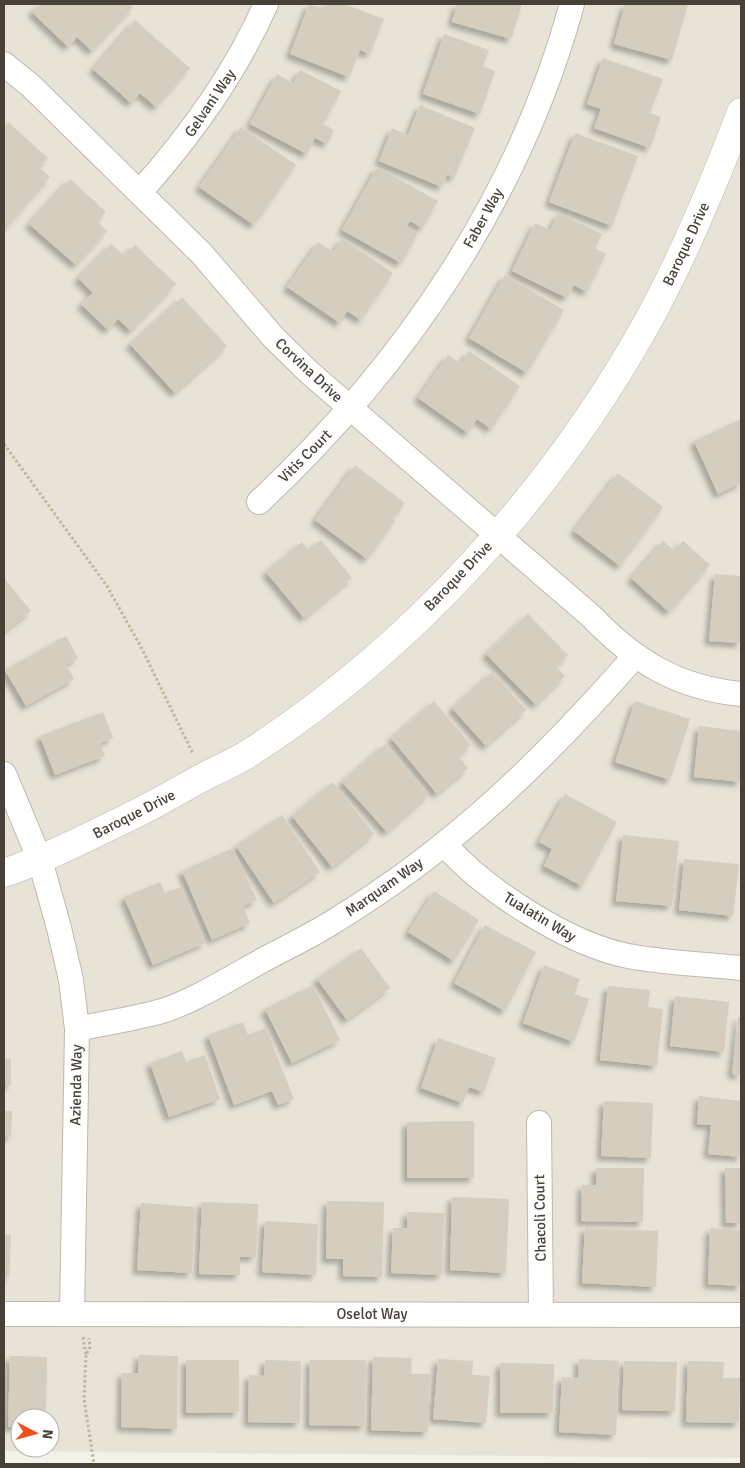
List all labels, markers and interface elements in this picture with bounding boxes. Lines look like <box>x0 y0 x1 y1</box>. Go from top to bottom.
street label: Gelvani Way <box>181 66 239 140</box>
street label: Faber Way <box>459 185 507 251</box>
street label: Baroque Drive <box>659 199 713 289</box>
street label: Corvina Drive <box>271 334 347 406</box>
street label: Vitis Court <box>275 426 335 486</box>
street label: Baroque Drive <box>420 537 496 615</box>
street label: Baroque Drive <box>90 786 178 842</box>
street label: Marquam Way <box>342 854 426 920</box>
street label: Tualatin Way <box>500 888 580 946</box>
street label: Azienda Way <box>66 1044 86 1126</box>
street label: Chacoli Court <box>530 1174 550 1262</box>
street label: Oselot Way <box>336 1305 408 1323</box>
north arrow <box>10 1408 60 1458</box>
text: N <box>38 1429 56 1440</box>

